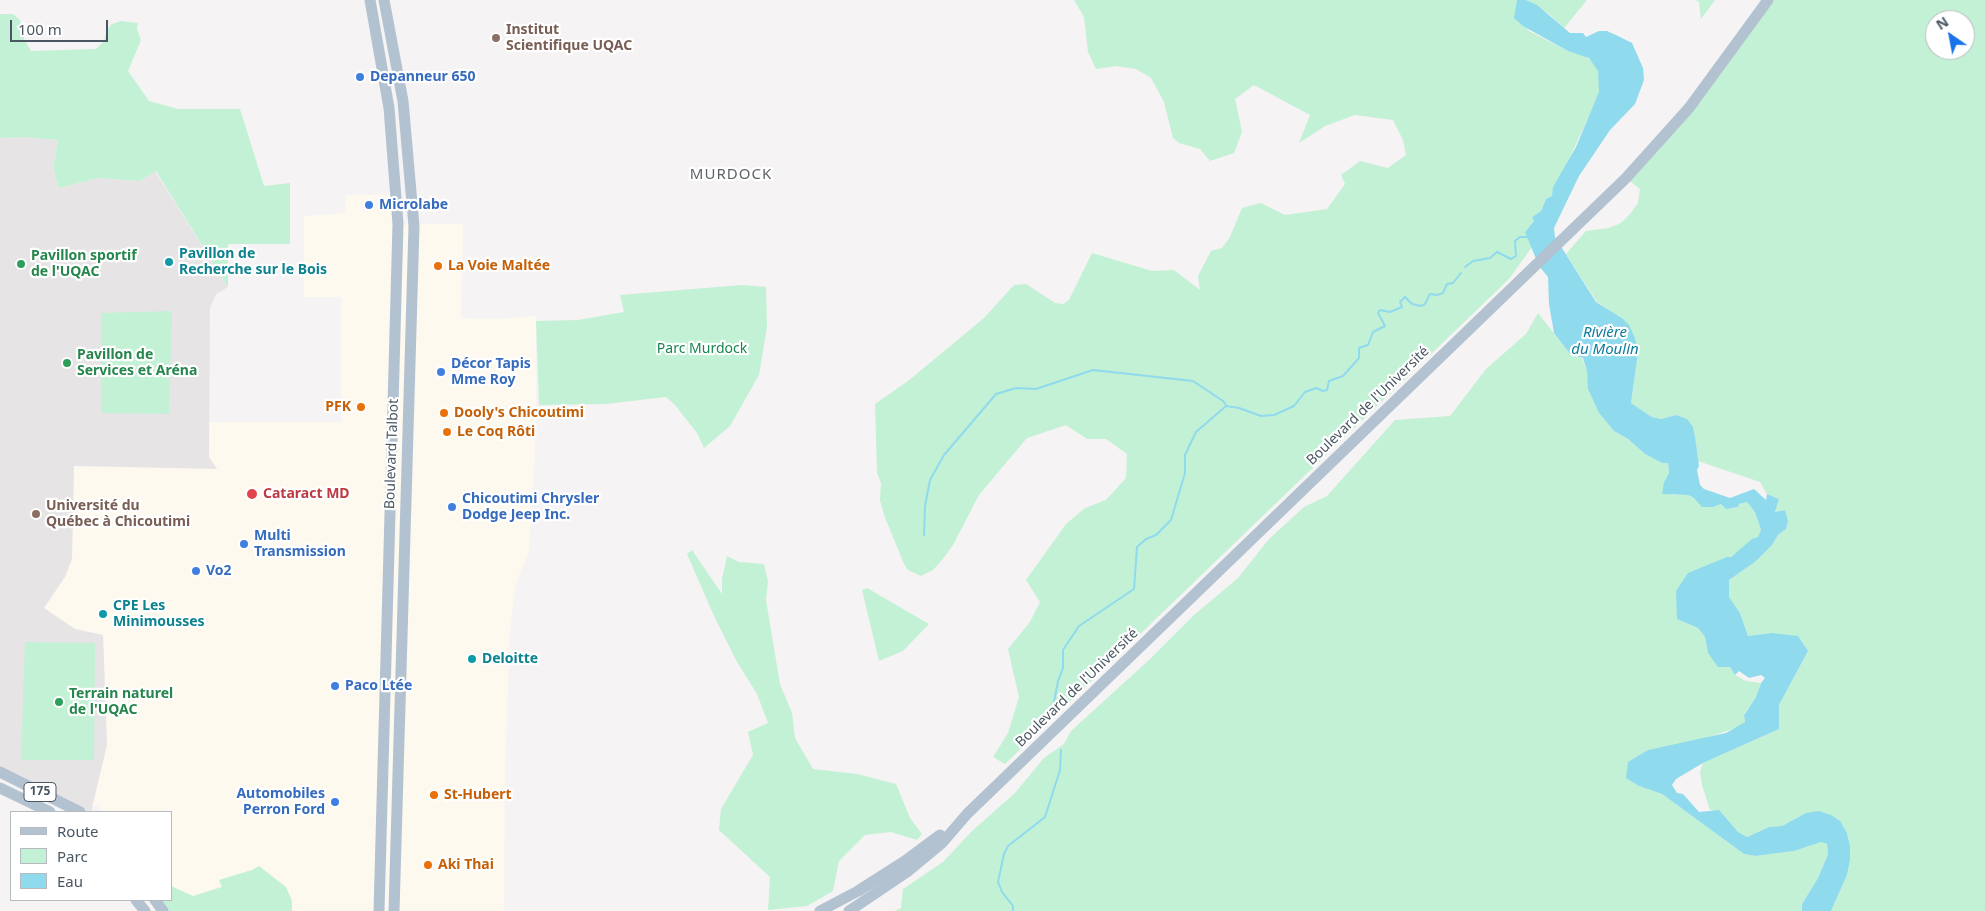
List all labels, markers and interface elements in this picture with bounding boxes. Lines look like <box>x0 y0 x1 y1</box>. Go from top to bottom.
scale bar <box>12 10 110 42</box>
north arrow <box>1925 10 1975 60</box>
text: N <box>1932 12 1952 34</box>
text: 100 m <box>18 19 62 39</box>
place label: Institut Scientifique UQAC <box>506 22 632 54</box>
marker: Institut Scientifique UQAC <box>490 32 502 44</box>
place label: Depanneur 650 <box>370 69 475 85</box>
marker: Depanneur 650 <box>354 71 366 83</box>
district label: MURDOCK <box>689 166 773 184</box>
place label: Microlabe <box>379 197 448 213</box>
marker: Microlabe <box>363 199 375 211</box>
place label: Pavillon de Recherche sur le Bois <box>179 246 327 278</box>
place label: Pavillon sportif de l'UQAC <box>31 248 137 280</box>
marker: Pavillon de Recherche sur le Bois <box>163 256 175 268</box>
marker: Pavillon sportif de l'UQAC <box>15 258 27 270</box>
place label: La Voie Maltée <box>448 258 550 274</box>
marker: La Voie Maltée <box>432 260 444 272</box>
water label: Rivière du Moulin <box>1571 324 1639 359</box>
park label: Parc Murdock <box>657 341 747 357</box>
street label: Boulevard de l'Université <box>1303 343 1433 469</box>
place label: Pavillon de Services et Aréna <box>77 347 197 380</box>
place label: Décor Tapis Mme Roy <box>451 356 531 388</box>
marker: Pavillon de Services et Aréna <box>61 357 73 369</box>
marker: Décor Tapis Mme Roy <box>435 366 447 378</box>
place label: PFK <box>325 399 351 415</box>
street label: Boulevard Talbot <box>382 399 402 509</box>
marker: PFK <box>355 401 367 413</box>
place label: Dooly's Chicoutimi <box>454 405 584 421</box>
marker: Dooly's Chicoutimi <box>438 407 450 419</box>
place label: Le Coq Rôti <box>457 424 535 440</box>
marker: Le Coq Rôti <box>441 426 453 438</box>
place label: Cataract MD <box>263 486 350 502</box>
marker: Cataract MD <box>245 487 259 501</box>
place label: Chicoutimi Chrysler Dodge Jeep Inc. <box>462 491 599 524</box>
place label: Université du Québec à Chicoutimi <box>46 498 190 530</box>
marker: Chicoutimi Chrysler Dodge Jeep Inc. <box>446 501 458 513</box>
marker: Université du Québec à Chicoutimi <box>30 508 42 520</box>
place label: Multi Transmission <box>254 528 346 560</box>
marker: Multi Transmission <box>238 538 250 550</box>
place label: Vo2 <box>206 563 232 579</box>
marker: Vo2 <box>190 565 202 577</box>
place label: CPE Les Minimousses <box>113 598 205 630</box>
marker: CPE Les Minimousses <box>97 608 109 620</box>
street label: Boulevard de l'Université <box>1012 625 1142 751</box>
place label: Deloitte <box>482 651 538 667</box>
marker: Deloitte <box>466 653 478 665</box>
place label: Paco Ltée <box>345 678 412 694</box>
marker: Paco Ltée <box>329 680 341 692</box>
place label: Terrain naturel de l'UQAC <box>69 686 173 719</box>
marker: Terrain naturel de l'UQAC <box>53 696 65 708</box>
road number: 175 <box>24 782 56 802</box>
place label: Automobiles Perron Ford <box>236 786 325 819</box>
place label: St-Hubert <box>444 787 512 803</box>
marker: St-Hubert <box>428 789 440 801</box>
marker: Automobiles Perron Ford <box>329 796 341 808</box>
legend <box>10 811 172 901</box>
text: Route <box>57 821 99 841</box>
text: Parc <box>57 846 88 866</box>
place label: Aki Thai <box>438 857 494 873</box>
marker: Aki Thai <box>422 859 434 871</box>
text: Eau <box>57 871 83 891</box>

